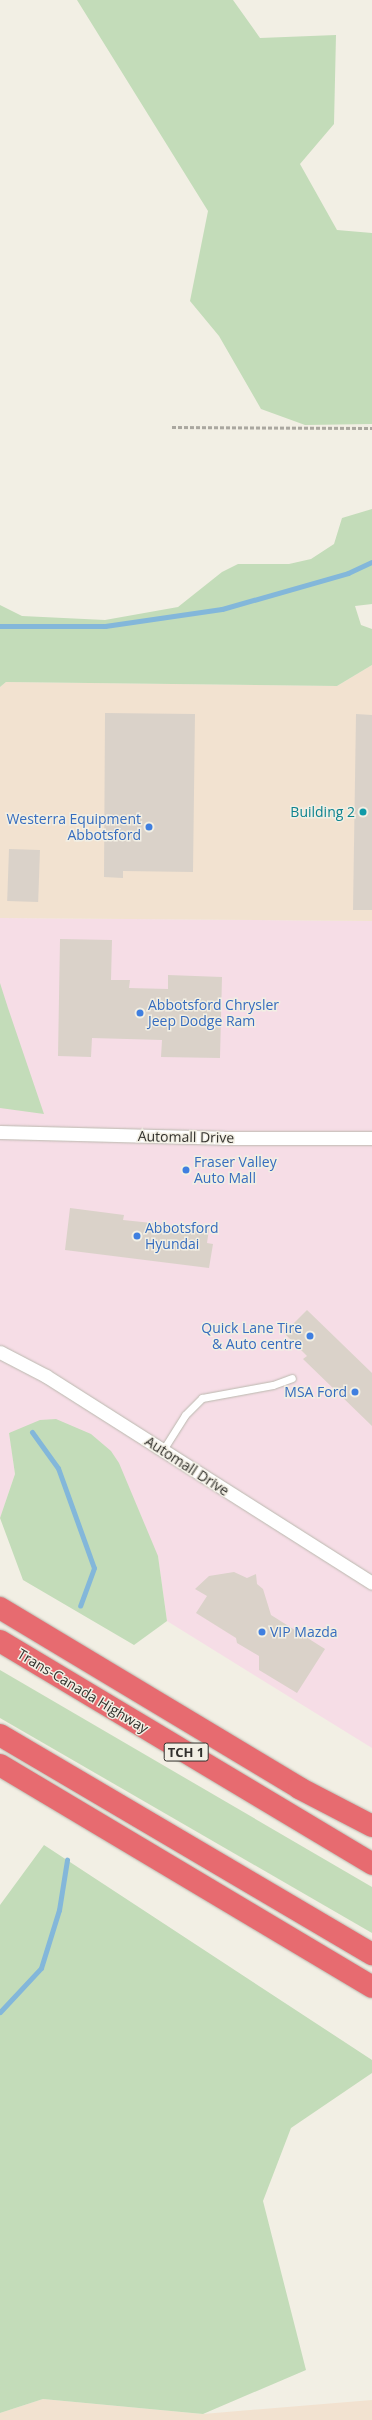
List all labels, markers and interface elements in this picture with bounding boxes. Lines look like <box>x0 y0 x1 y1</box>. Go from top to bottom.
place label: Building 2 <box>290 804 355 820</box>
marker: Building 2 <box>358 807 368 817</box>
place label: Westerra Equipment Abbotsford <box>6 811 141 844</box>
marker: Westerra Equipment Abbotsford <box>144 822 154 832</box>
place label: Abbotsford Chrysler Jeep Dodge Ram <box>148 997 279 1030</box>
marker: Abbotsford Chrysler Jeep Dodge Ram <box>135 1008 145 1018</box>
street label: Automall Drive <box>138 1128 234 1146</box>
place label: Fraser Valley Auto Mall <box>194 1154 277 1186</box>
marker: Fraser Valley Auto Mall <box>181 1165 191 1175</box>
place label: Abbotsford Hyundai <box>145 1220 218 1252</box>
marker: Abbotsford Hyundai <box>132 1231 142 1241</box>
place label: Quick Lane Tire & Auto centre <box>201 1320 302 1352</box>
marker: Quick Lane Tire & Auto centre <box>305 1331 315 1341</box>
place label: MSA Ford <box>284 1384 347 1400</box>
marker: MSA Ford <box>350 1387 360 1397</box>
street label: Automall Drive <box>142 1433 232 1499</box>
place label: VIP Mazda <box>270 1624 338 1640</box>
marker: VIP Mazda <box>257 1627 267 1637</box>
street label: Trans-Canada Highway <box>15 1645 151 1737</box>
road number: TCH 1 <box>163 1741 209 1763</box>

